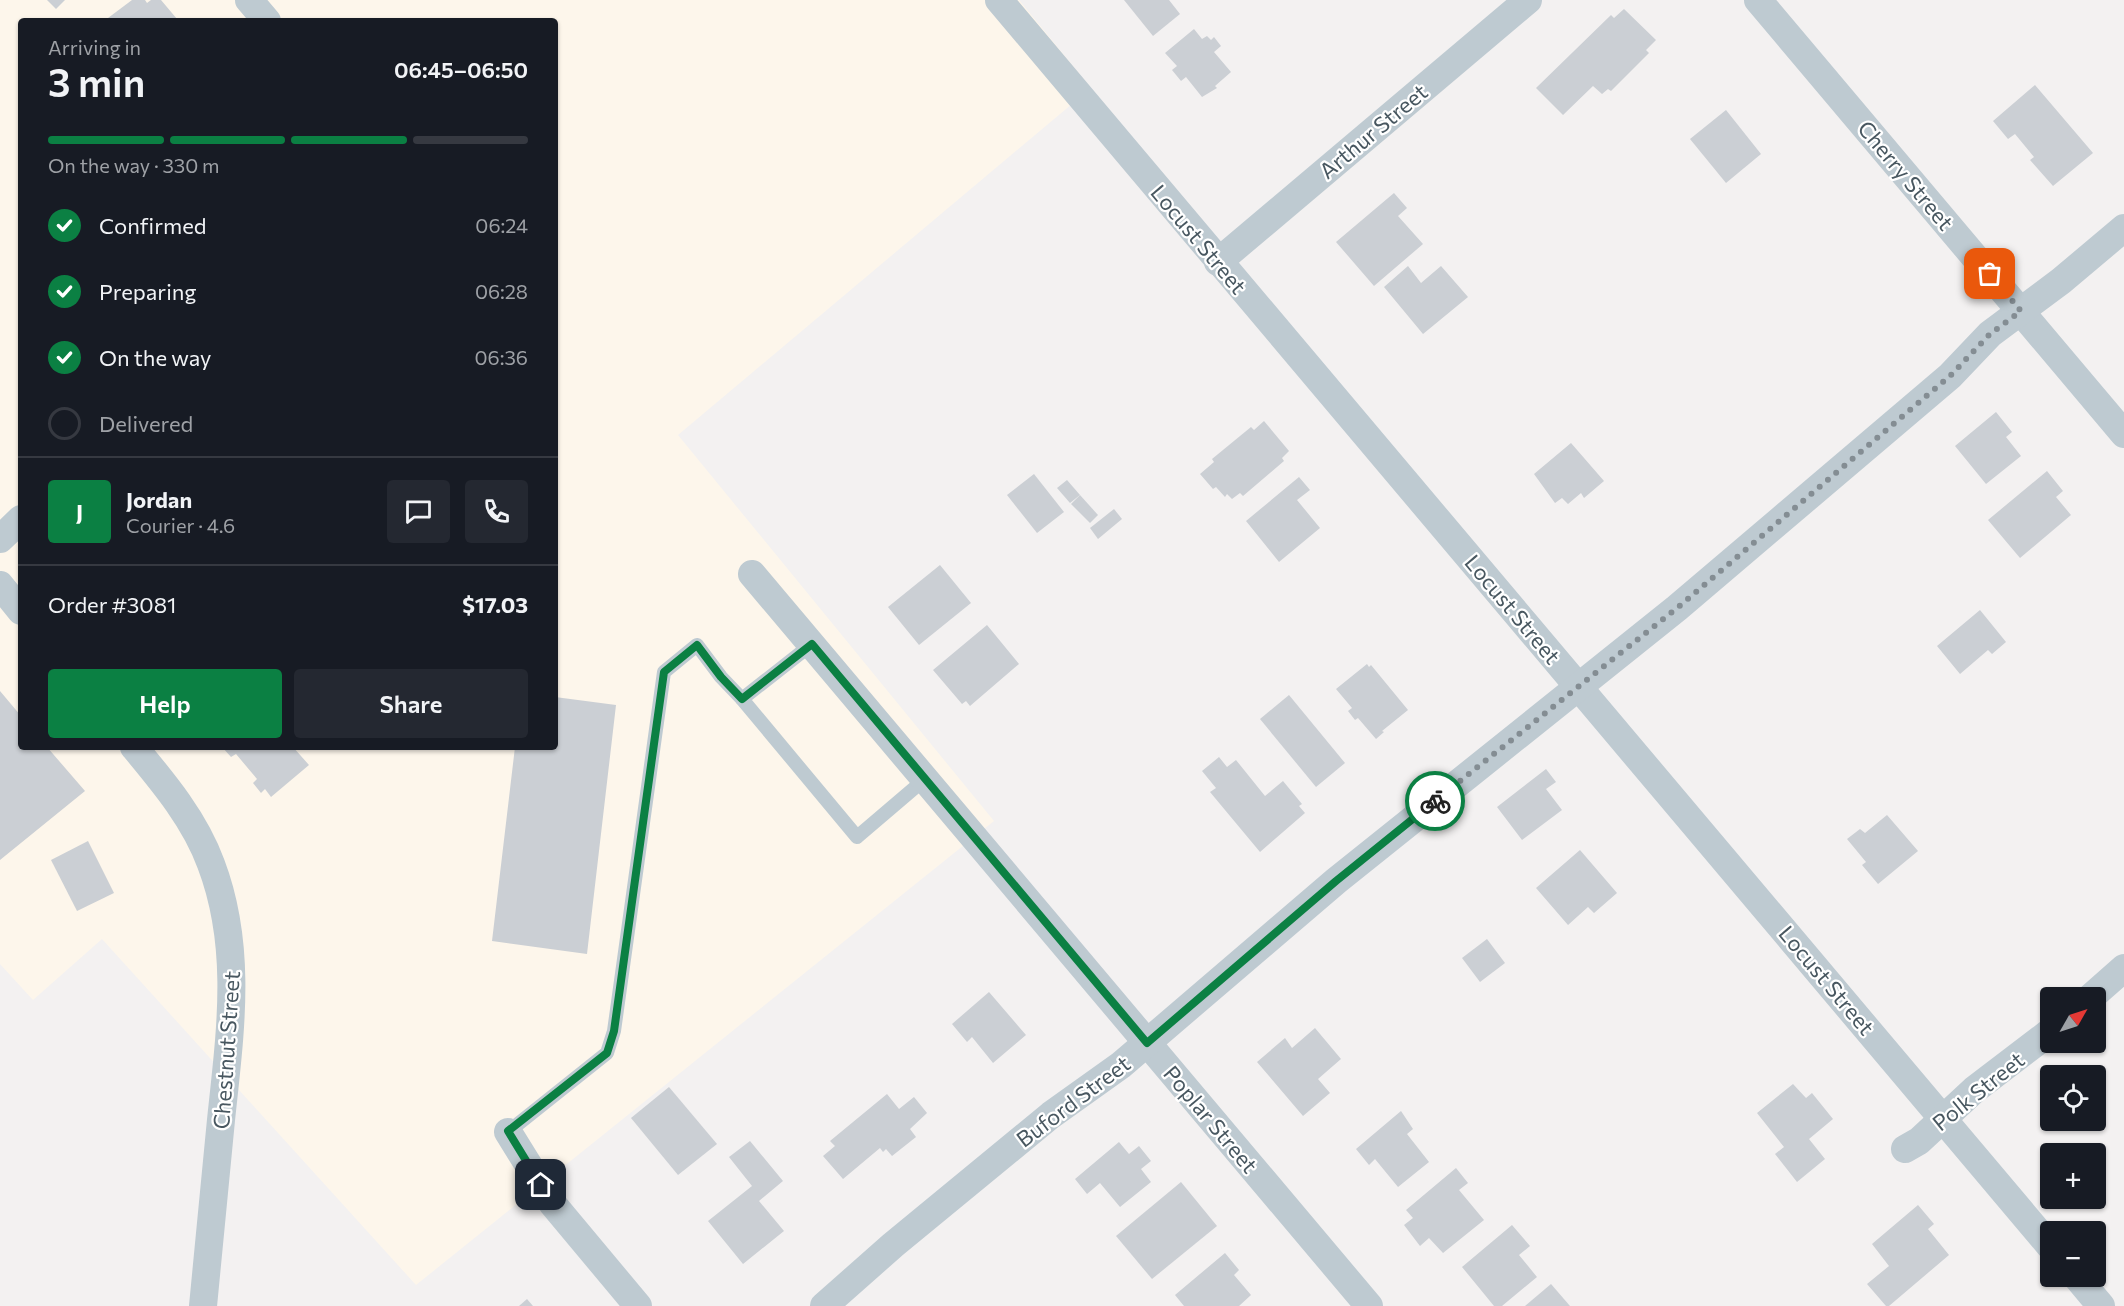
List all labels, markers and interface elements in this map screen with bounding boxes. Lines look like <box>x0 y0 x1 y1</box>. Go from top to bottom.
text: Arriving in <box>48 35 141 59</box>
text: 06:45–06:50 <box>394 56 528 83</box>
text: 3 min <box>48 57 145 105</box>
street label: Arthur Street <box>1313 78 1433 184</box>
street label: Cherry Street <box>1852 115 1960 235</box>
text: On the way · 330 m <box>48 153 220 177</box>
street label: Locust Street <box>1146 179 1252 299</box>
icon: check <box>48 209 81 242</box>
text: Confirmed <box>99 212 206 239</box>
text: 06:24 <box>475 213 528 237</box>
pin <box>1964 248 2015 299</box>
icon: bag <box>1973 257 2006 290</box>
icon: check <box>48 275 81 308</box>
text: Preparing <box>99 278 196 305</box>
text: 06:28 <box>475 279 528 303</box>
icon: check <box>48 341 81 374</box>
text: On the way <box>99 344 211 371</box>
text: 06:36 <box>475 345 528 369</box>
text: Delivered <box>99 410 193 437</box>
button: chat <box>387 480 450 543</box>
button: phone <box>465 480 528 543</box>
text: Jordan <box>126 486 192 513</box>
text: J <box>76 498 83 525</box>
text: Courier · 4.6 <box>126 513 235 537</box>
street label: Locust Street <box>1460 549 1566 669</box>
text: Order #3081 <box>48 591 176 618</box>
text: $17.03 <box>462 591 528 618</box>
button: Help <box>48 669 282 738</box>
button: Share <box>294 669 528 738</box>
courier <box>1405 771 1465 831</box>
icon: bike <box>1419 785 1452 818</box>
street label: Locust Street <box>1774 920 1880 1040</box>
street label: Chestnut Street <box>207 970 245 1130</box>
north arrow <box>2040 987 2106 1053</box>
map controls <box>2040 987 2106 1287</box>
street label: Polk Street <box>1927 1046 2029 1136</box>
street label: Buford Street <box>1011 1050 1135 1152</box>
street label: Poplar Street <box>1158 1060 1264 1178</box>
button: locate <box>2040 1065 2106 1131</box>
button: + <box>2040 1143 2106 1209</box>
pin <box>515 1159 566 1210</box>
icon: home <box>524 1168 557 1201</box>
button: − <box>2040 1221 2106 1287</box>

